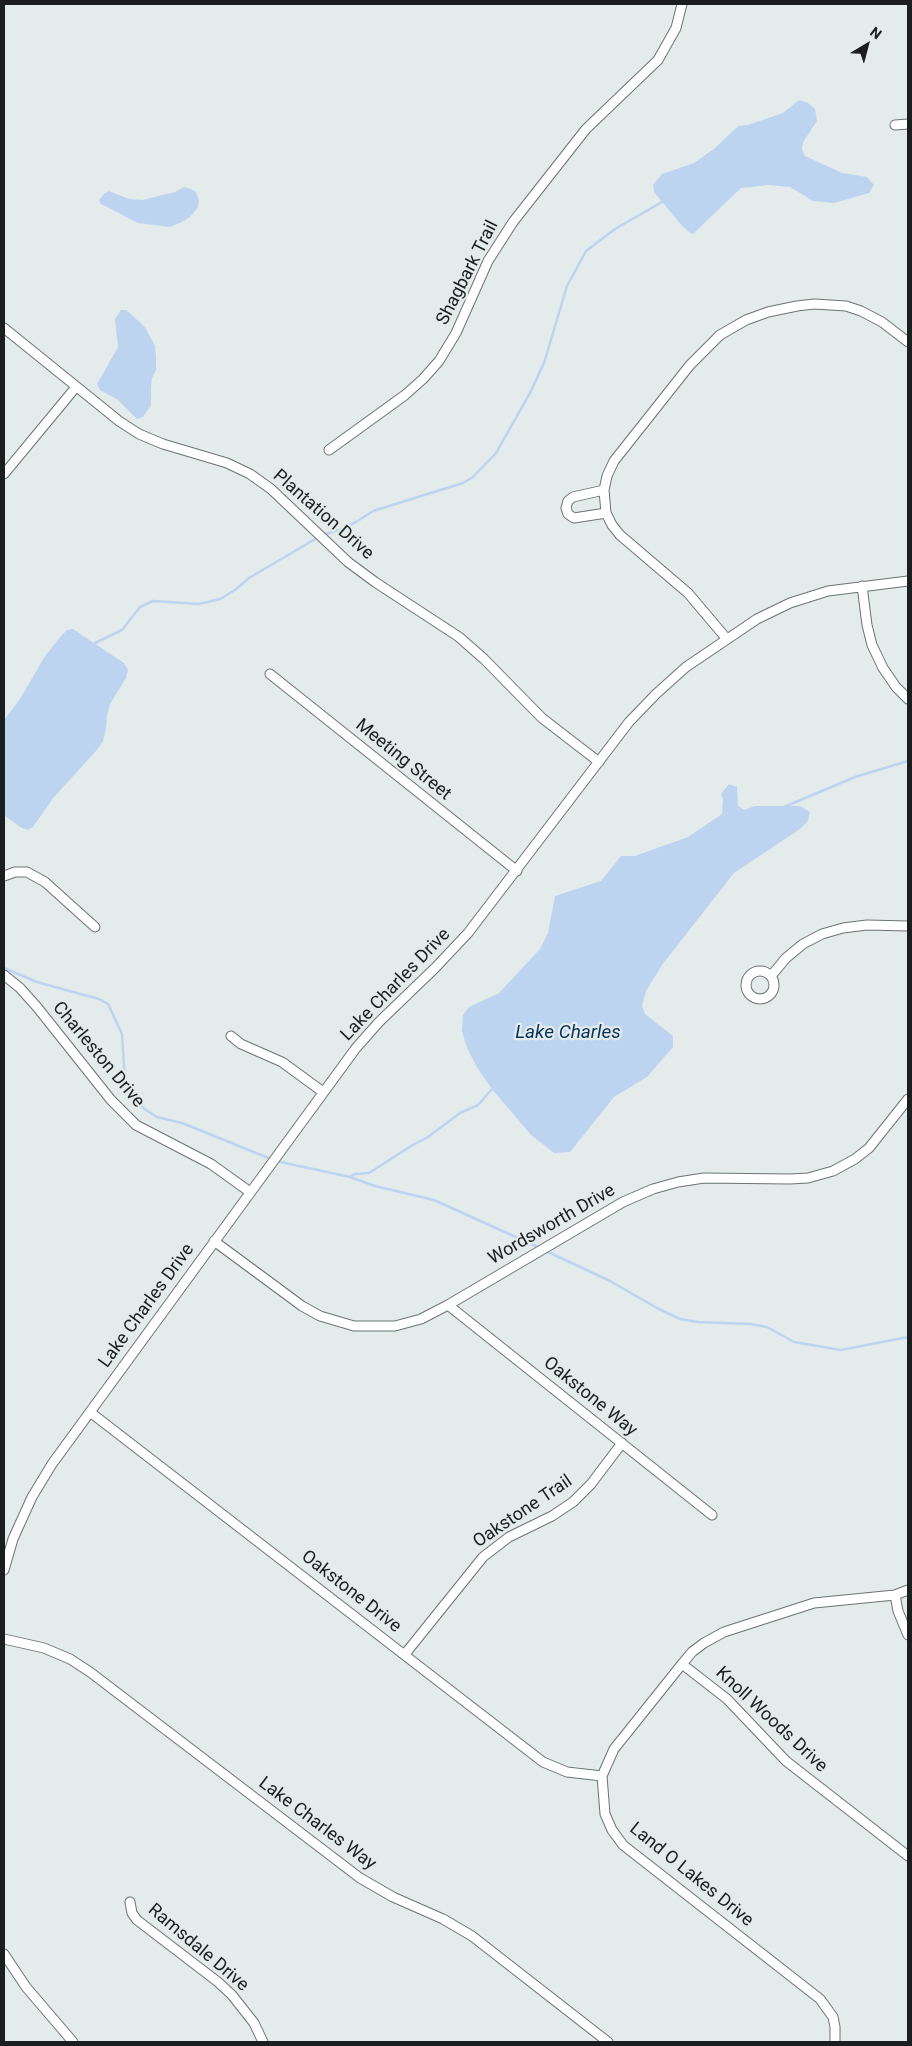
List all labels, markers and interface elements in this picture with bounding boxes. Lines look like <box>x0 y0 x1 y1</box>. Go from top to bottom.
north arrow <box>842 20 892 70</box>
text: N <box>867 24 885 42</box>
street label: Shagbark Trail <box>432 217 504 329</box>
street label: Plantation Drive <box>268 465 378 565</box>
street label: Meeting Street <box>351 715 455 805</box>
street label: Lake Charles Drive <box>337 924 455 1046</box>
street label: Charleston Drive <box>47 998 149 1112</box>
water label: Lake Charles <box>515 1022 621 1044</box>
street label: Wordsworth Drive <box>485 1180 619 1270</box>
street label: Lake Charles Drive <box>95 1240 199 1372</box>
street label: Oakstone Way <box>539 1353 641 1441</box>
street label: Oakstone Trail <box>469 1471 577 1553</box>
street label: Oakstone Drive <box>297 1546 405 1638</box>
street label: Knoll Woods Drive <box>711 1663 831 1777</box>
street label: Lake Charles Way <box>254 1773 380 1875</box>
street label: Land O Lakes Drive <box>625 1818 757 1932</box>
street label: Ramsdale Drive <box>143 1900 253 1996</box>

